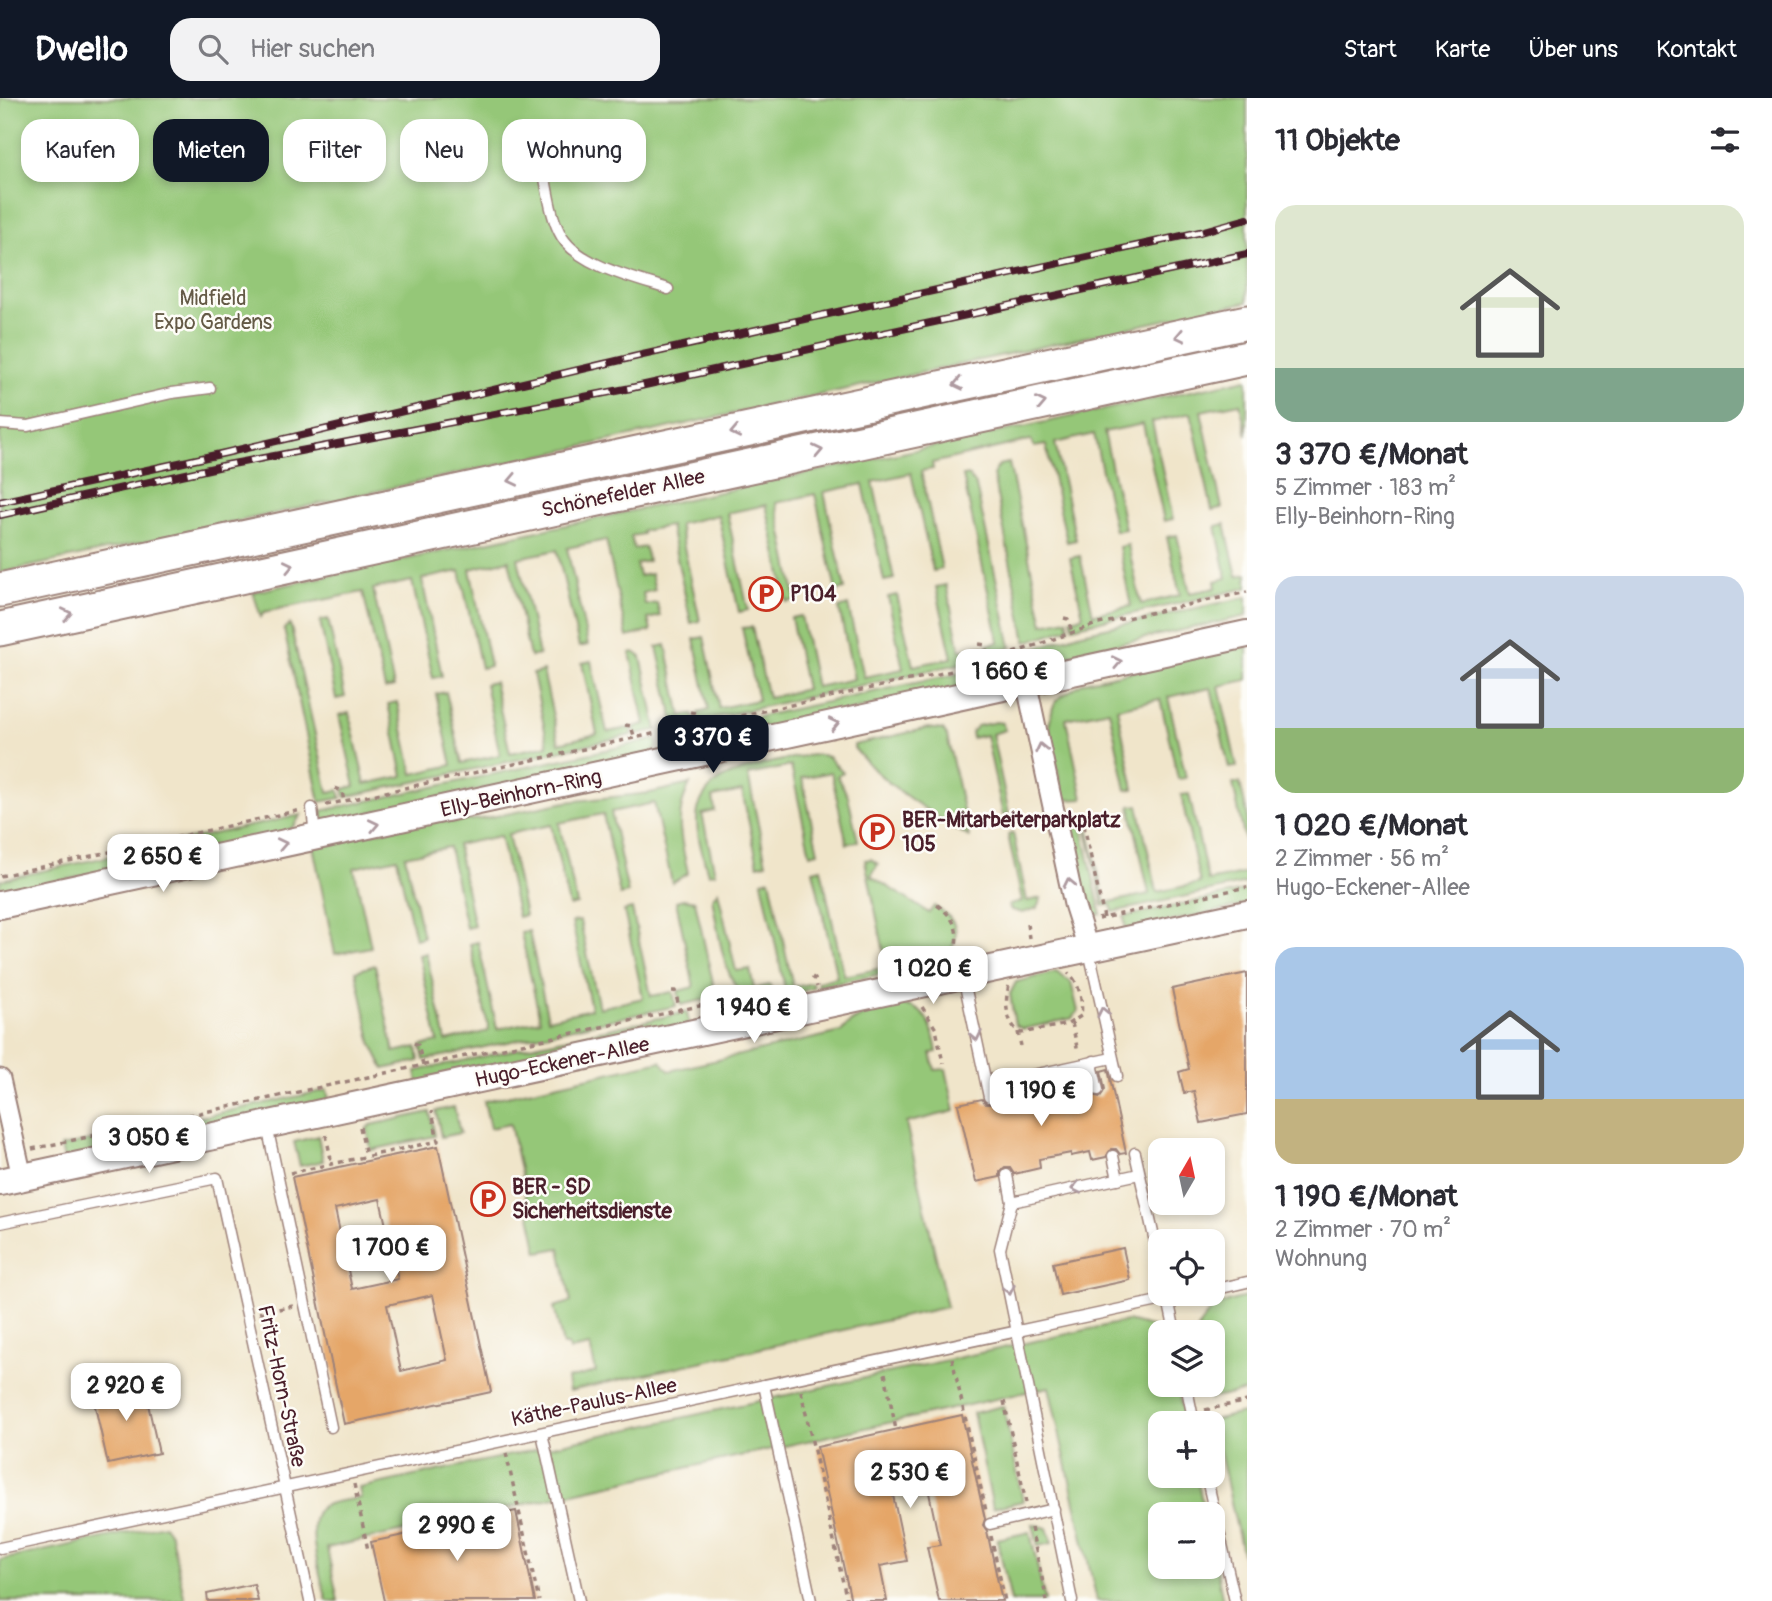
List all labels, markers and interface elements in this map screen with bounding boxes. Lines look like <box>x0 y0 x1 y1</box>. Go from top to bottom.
search box <box>170 18 660 81</box>
text: Dwello <box>35 29 128 70</box>
icon: search <box>194 30 232 68</box>
text: Hier suchen <box>250 33 375 65</box>
text: Start <box>1344 35 1397 64</box>
text: Karte <box>1435 35 1490 64</box>
text: Über uns <box>1528 35 1618 64</box>
text: Kontakt <box>1656 35 1737 64</box>
chip: Kaufen <box>21 119 139 182</box>
chip: Mieten <box>153 119 269 182</box>
chip: Filter <box>283 119 386 182</box>
chip: Neu <box>400 119 488 182</box>
chip: Wohnung <box>502 119 646 182</box>
icon: filters <box>1706 121 1744 159</box>
text: 11 Objekte <box>1275 122 1400 159</box>
icon: home <box>1447 250 1573 376</box>
park label: Midfield Expo Gardens <box>154 285 273 336</box>
one-way arrow <box>1174 328 1186 342</box>
one-way arrow <box>952 376 964 390</box>
one-way arrow <box>1035 396 1047 411</box>
one-way arrow <box>730 423 742 438</box>
text: 3 370 €/Monat <box>1275 436 1468 473</box>
one-way arrow <box>812 444 824 459</box>
street label: Schönefelder Allee <box>539 463 708 524</box>
one-way arrow <box>507 471 519 486</box>
text: 5 Zimmer · 183 m² <box>1275 473 1456 502</box>
text: Elly-Beinhorn-Ring <box>1275 502 1455 531</box>
one-way arrow <box>283 560 295 574</box>
parking icon: P104 <box>747 575 785 613</box>
place label: P104 <box>790 581 837 608</box>
one-way arrow <box>61 608 73 623</box>
icon: home <box>1447 621 1573 747</box>
pin: 1 660 € <box>945 650 1075 709</box>
one-way arrow <box>1111 656 1123 670</box>
text: 1 660 € <box>972 657 1048 686</box>
pin: 3 370 € <box>648 716 778 775</box>
one-way arrow <box>828 718 840 732</box>
text: 3 370 € <box>674 723 752 752</box>
one-way arrow <box>1034 742 1049 754</box>
street label: Elly-Beinhorn-Ring <box>438 763 604 824</box>
place label: BER-Mitarbeiterparkplatz 105 <box>902 807 1121 858</box>
text: 1 020 €/Monat <box>1275 807 1468 844</box>
parking icon: BER-Mitarbeiterparkplatz 105 <box>858 813 896 851</box>
one-way arrow <box>368 818 380 833</box>
pin: 2 650 € <box>98 834 228 894</box>
one-way arrow <box>276 838 288 852</box>
text: 2 650 € <box>123 842 203 871</box>
text: 2 Zimmer · 56 m² <box>1275 844 1449 873</box>
text: Hugo-Eckener-Allee <box>1275 873 1470 902</box>
one-way arrow <box>1063 877 1078 889</box>
pin: 1 020 € <box>868 946 998 1006</box>
text: 1 020 € <box>894 954 972 983</box>
pin: 1 940 € <box>689 986 819 1045</box>
icon: home <box>1447 992 1573 1118</box>
text: 1 940 € <box>716 993 792 1022</box>
one-way arrow <box>1096 1006 1111 1018</box>
one-way arrow <box>968 1030 983 1042</box>
street label: Hugo-Eckener-Allee <box>472 1031 653 1094</box>
pin: 1 190 € <box>976 1068 1106 1128</box>
text: 1 190 € <box>1006 1076 1076 1105</box>
pin: 3 050 € <box>84 1116 214 1175</box>
text: 3 050 € <box>108 1123 190 1152</box>
north arrow <box>1148 1138 1225 1214</box>
map controls <box>1148 1138 1225 1579</box>
place label: BER - SD Sicherheitsdienste <box>512 1174 672 1225</box>
text: 1 190 €/Monat <box>1275 1178 1458 1215</box>
one-way arrow <box>1070 1179 1082 1194</box>
parking icon: BER - SD Sicherheitsdienste <box>469 1180 507 1218</box>
text: 2 Zimmer · 70 m² <box>1275 1215 1451 1244</box>
pin: 1 700 € <box>326 1226 456 1285</box>
button: locate <box>1148 1229 1225 1306</box>
text: 1 700 € <box>352 1233 430 1262</box>
text: Wohnung <box>1275 1244 1367 1273</box>
one-way arrow <box>1000 1284 1015 1296</box>
street label: Fritz-Horn-Straße <box>251 1303 312 1470</box>
button: layers <box>1148 1320 1225 1397</box>
pin: 2 920 € <box>61 1364 191 1423</box>
text: 2 920 € <box>87 1371 165 1400</box>
street label: Käthe-Paulus-Allee <box>509 1372 680 1433</box>
button: + <box>1148 1411 1225 1488</box>
pin: 2 530 € <box>845 1450 975 1510</box>
text: 2 530 € <box>870 1458 950 1487</box>
button: − <box>1148 1502 1225 1579</box>
pin: 2 990 € <box>392 1504 522 1563</box>
text: 2 990 € <box>418 1511 496 1540</box>

